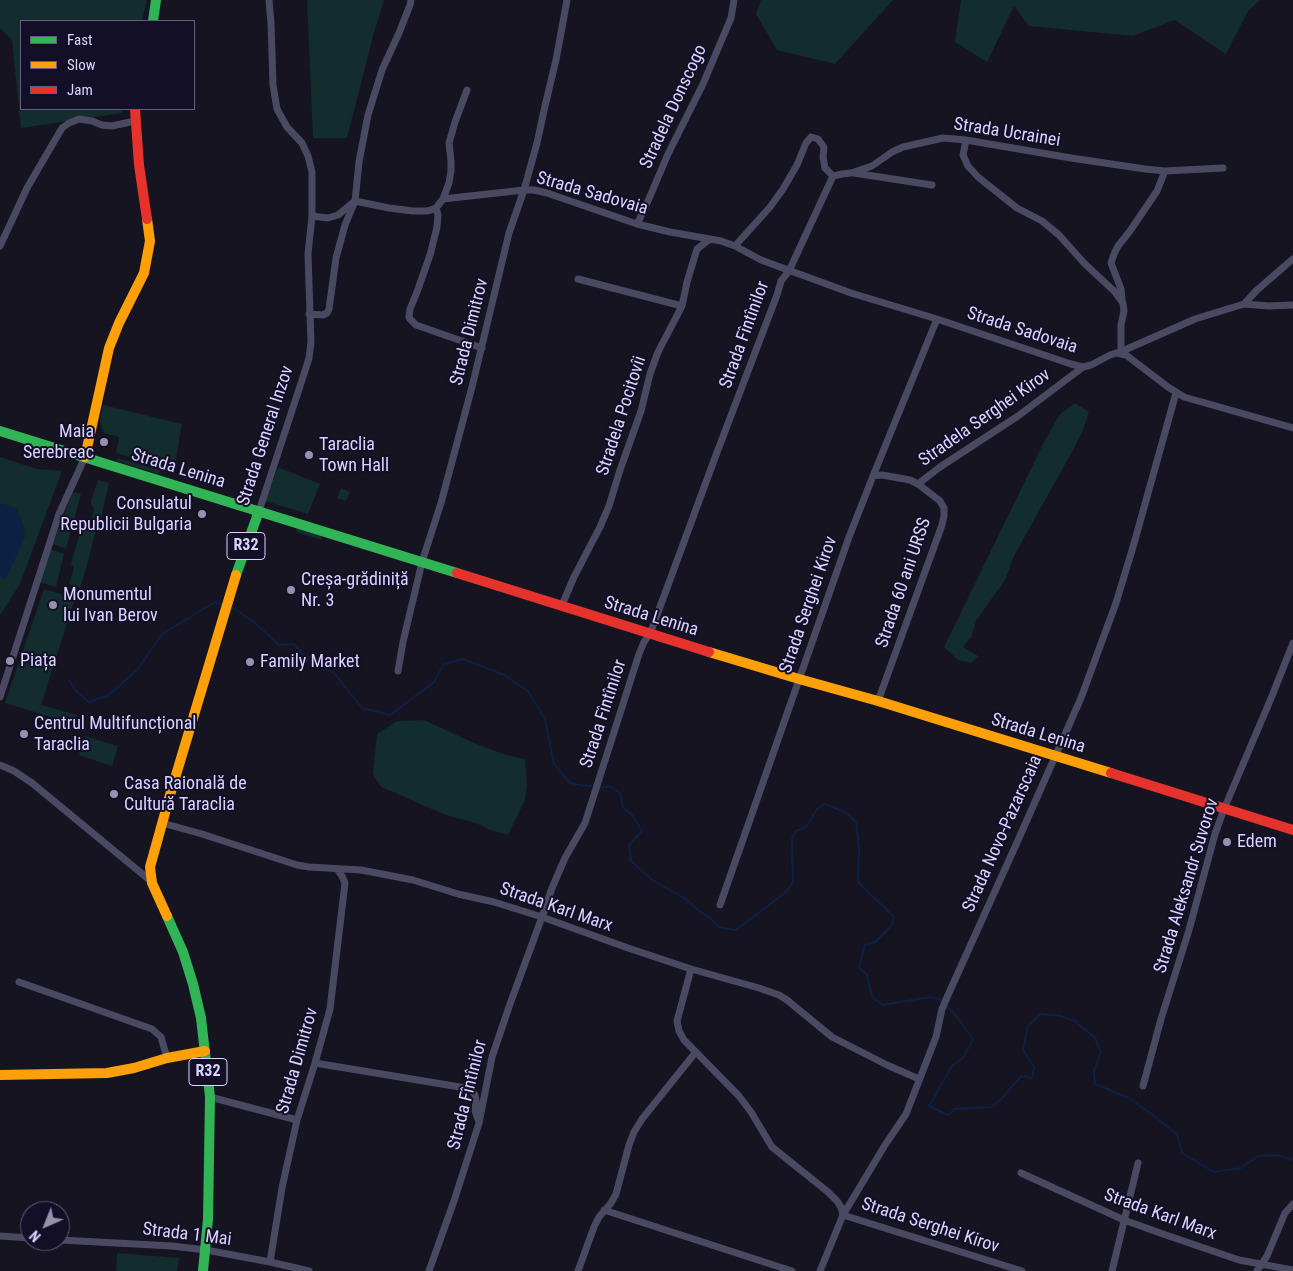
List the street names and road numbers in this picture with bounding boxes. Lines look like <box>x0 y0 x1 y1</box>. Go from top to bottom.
street label: Stradela Donscogo <box>636 42 712 172</box>
street label: Strada Ucrainei <box>952 114 1062 152</box>
street label: Strada Sadovaia <box>534 168 650 220</box>
street label: Strada Dimitrov <box>446 276 494 388</box>
street label: Strada Fîntînilor <box>716 278 774 392</box>
street label: Strada Sadovaia <box>964 303 1080 359</box>
street label: Stradela Pocitovîi <box>593 354 651 478</box>
street label: Strada General Inzov <box>233 363 299 509</box>
street label: Stradela Serghei Kirov <box>915 364 1055 472</box>
street label: Strada Lenina <box>128 444 228 494</box>
street label: Strada 60 ani URSS <box>872 515 936 651</box>
road number: R32 <box>227 532 265 560</box>
street label: Strada Serghei Kirov <box>775 534 843 676</box>
street label: Strada Lenina <box>601 592 701 642</box>
street label: Strada Fîntînilor <box>576 657 632 771</box>
street label: Strada Lenina <box>988 709 1088 759</box>
street label: Strada Novo-Pazarscaia <box>959 752 1047 916</box>
street label: Strada Aleksandr Suvorov <box>1150 796 1224 976</box>
street label: Strada Karl Marx <box>497 879 615 937</box>
street label: Strada Dimitrov <box>273 1005 323 1117</box>
street label: Strada Fîntînilor <box>444 1038 492 1152</box>
road number: R32 <box>189 1058 227 1086</box>
street label: Strada Karl Marx <box>1101 1185 1219 1245</box>
street label: Strada Serghei Kirov <box>859 1194 1001 1258</box>
street label: Strada 1 Mai <box>141 1219 233 1251</box>

